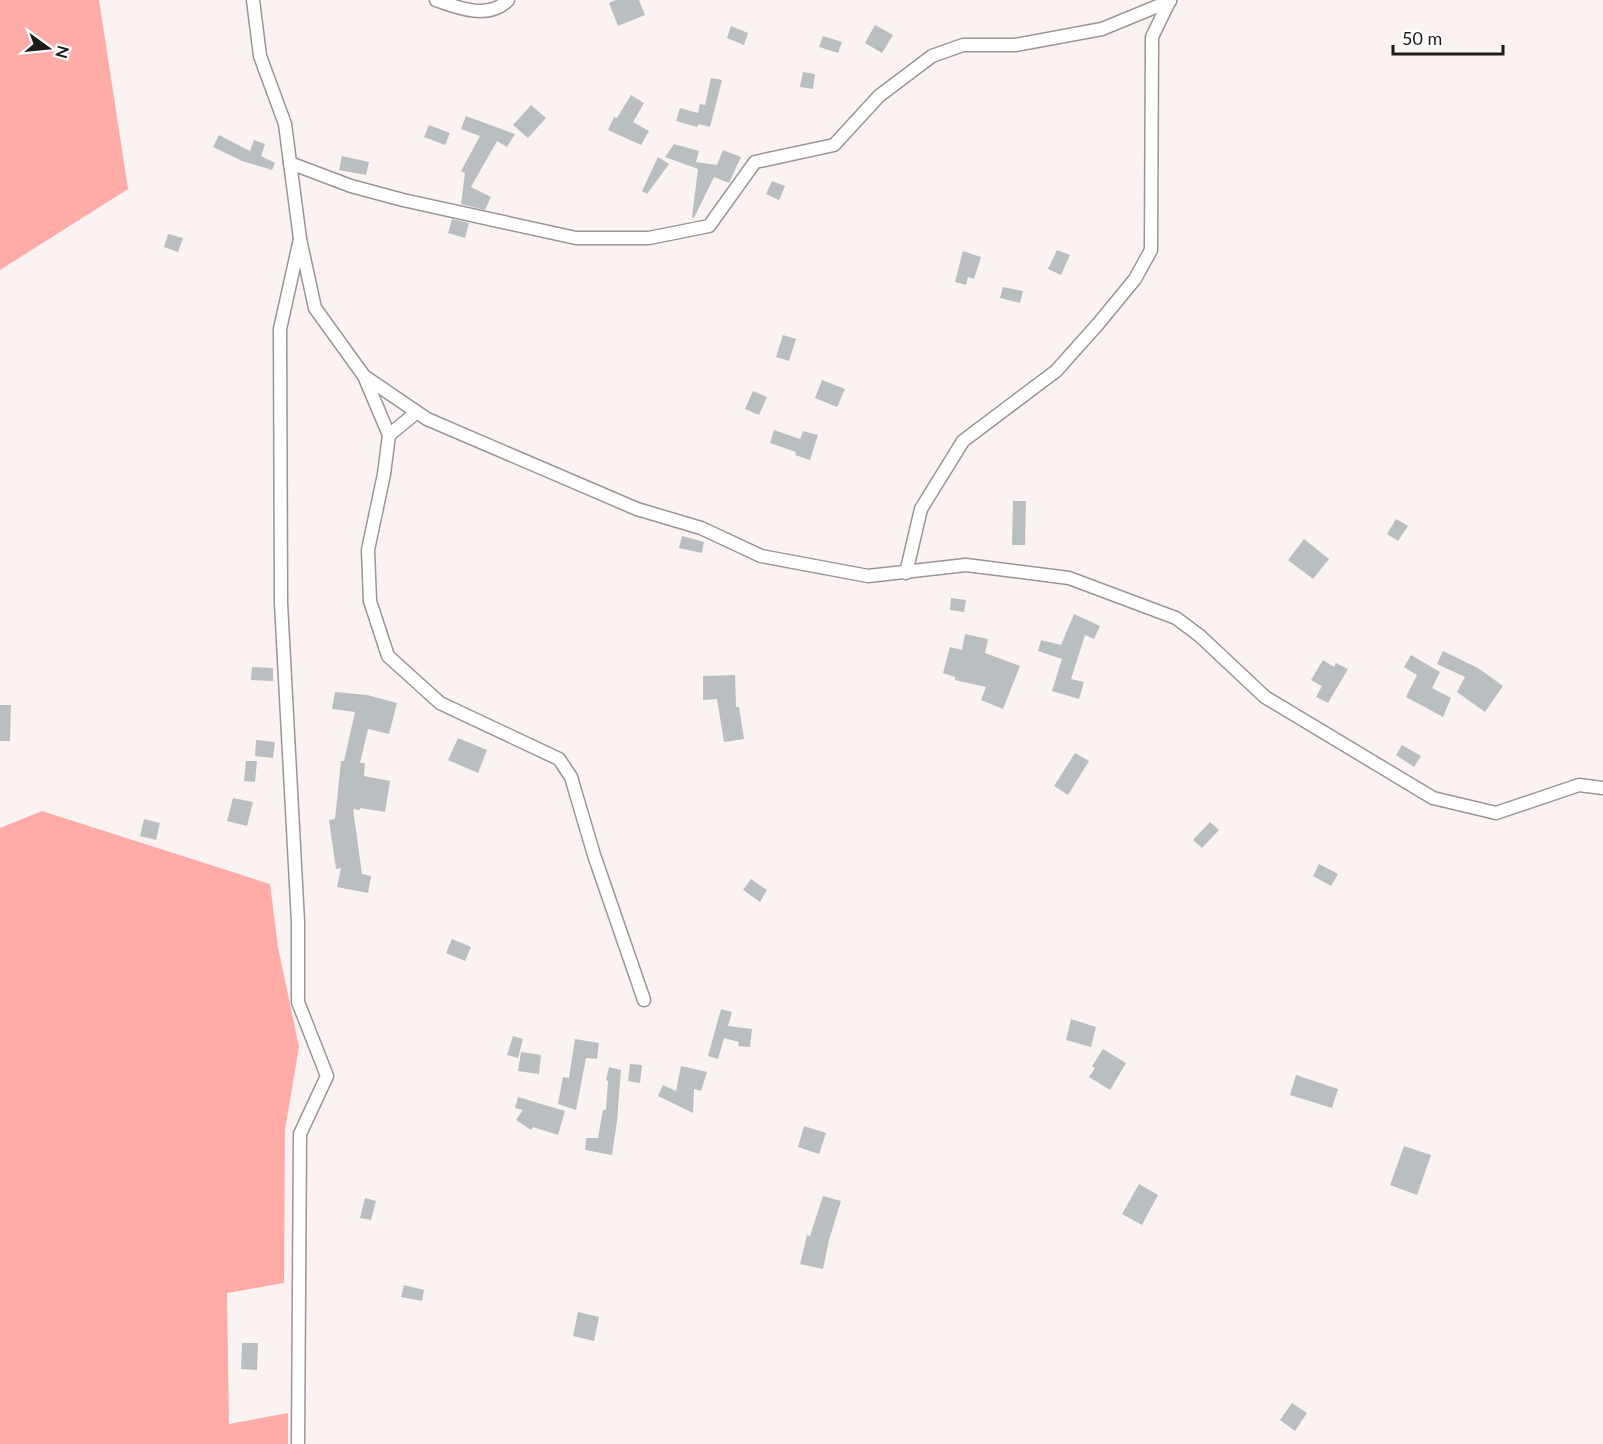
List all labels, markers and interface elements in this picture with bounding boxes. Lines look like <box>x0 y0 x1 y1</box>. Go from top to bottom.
north arrow <box>18 18 78 78</box>
scale bar <box>1393 18 1502 56</box>
text: 50 m <box>1402 27 1442 49</box>
text: N <box>52 44 74 60</box>

